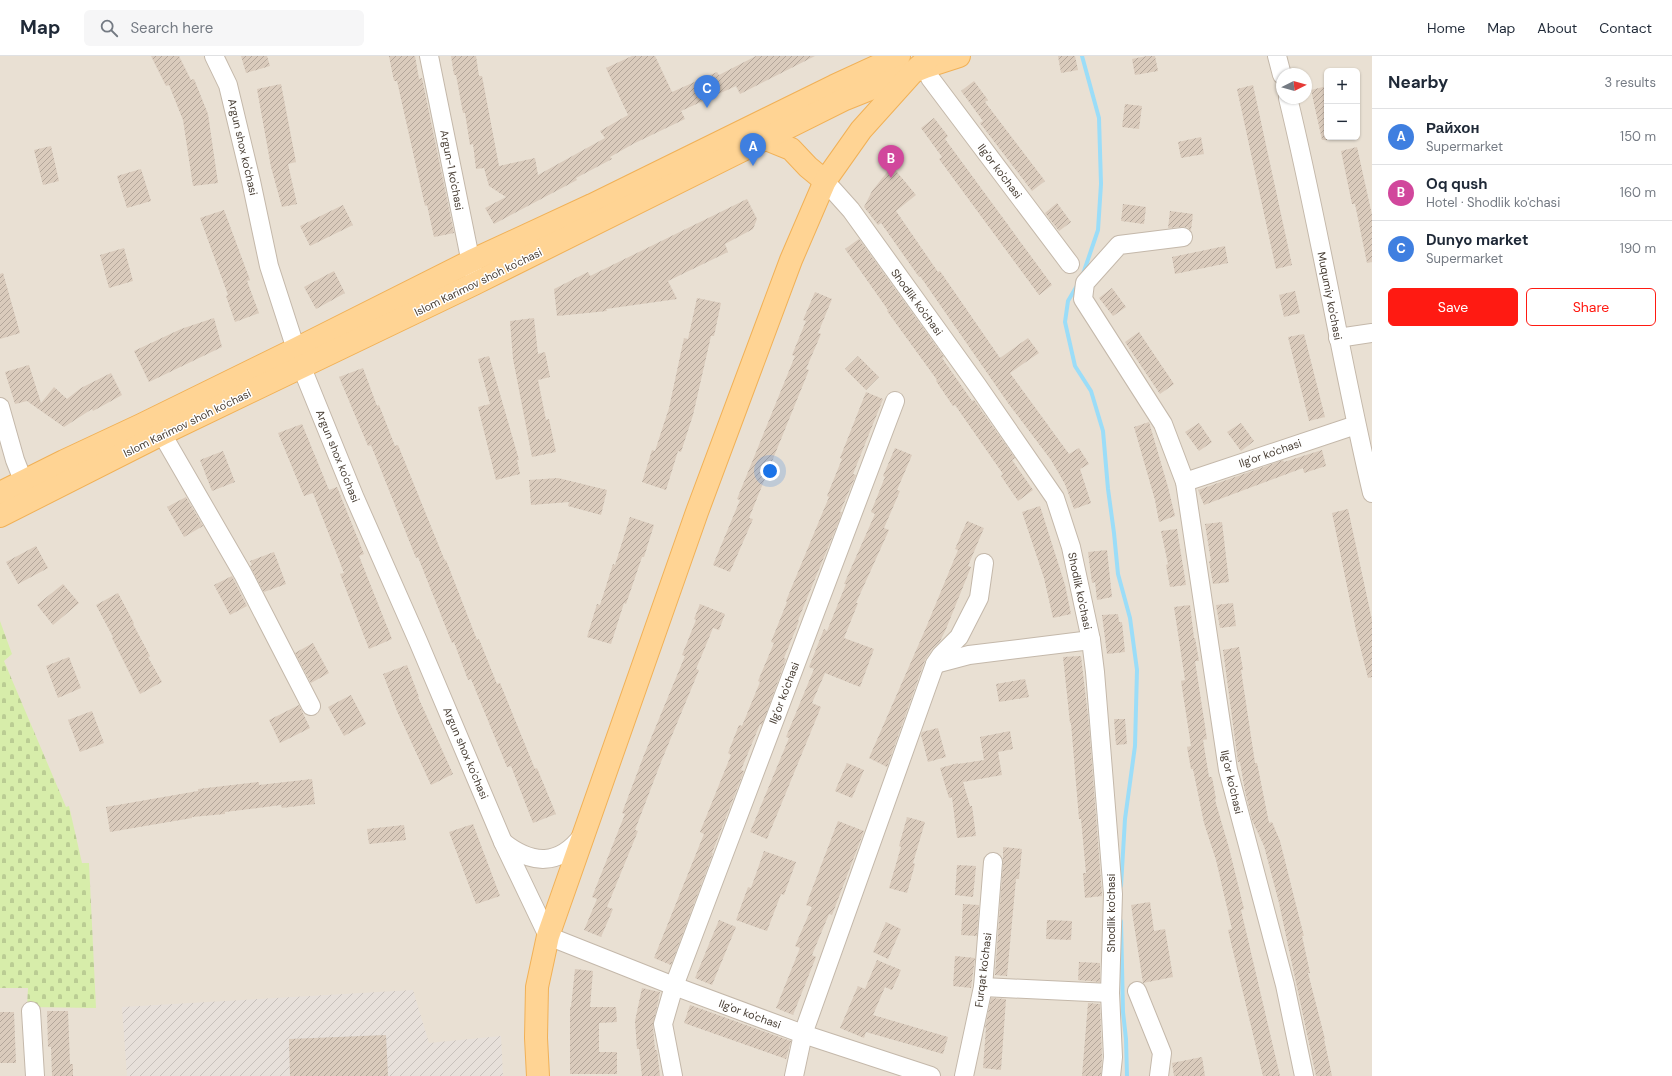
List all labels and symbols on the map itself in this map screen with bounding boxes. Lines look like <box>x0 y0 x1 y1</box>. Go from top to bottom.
north arrow <box>1276 68 1312 104</box>
pin: C <box>694 75 720 108</box>
street label: Argun shox ko'chasi <box>225 97 261 197</box>
street label: Argun-1 ko'chasi <box>437 129 467 211</box>
pin: A <box>740 133 766 166</box>
street label: Ilg'or ko'chasi <box>975 141 1025 201</box>
pin: B <box>878 145 904 178</box>
street label: Islom Karimov shoh ko'chasi <box>412 245 544 319</box>
street label: Muqumiy ko'chasi <box>1315 251 1345 341</box>
street label: Shodlik ko'chasi <box>888 266 946 338</box>
street label: Islom Karimov shoh ko'chasi <box>121 386 253 460</box>
street label: Argun shox ko'chasi <box>313 408 363 504</box>
street label: Ilg'or ko'chasi <box>1237 436 1303 470</box>
your location <box>760 461 780 481</box>
street label: Shodlik ko'chasi <box>1065 551 1095 631</box>
street label: Ilg'or ko'chasi <box>766 660 802 726</box>
street label: Argun shox ko'chasi <box>440 705 492 801</box>
street label: Ilg'or ko'chasi <box>1218 749 1246 815</box>
street label: Shodlik ko'chasi <box>1104 874 1118 952</box>
street label: Furqat ko'chasi <box>971 932 995 1008</box>
street label: Ilg'or ko'chasi <box>717 996 783 1032</box>

